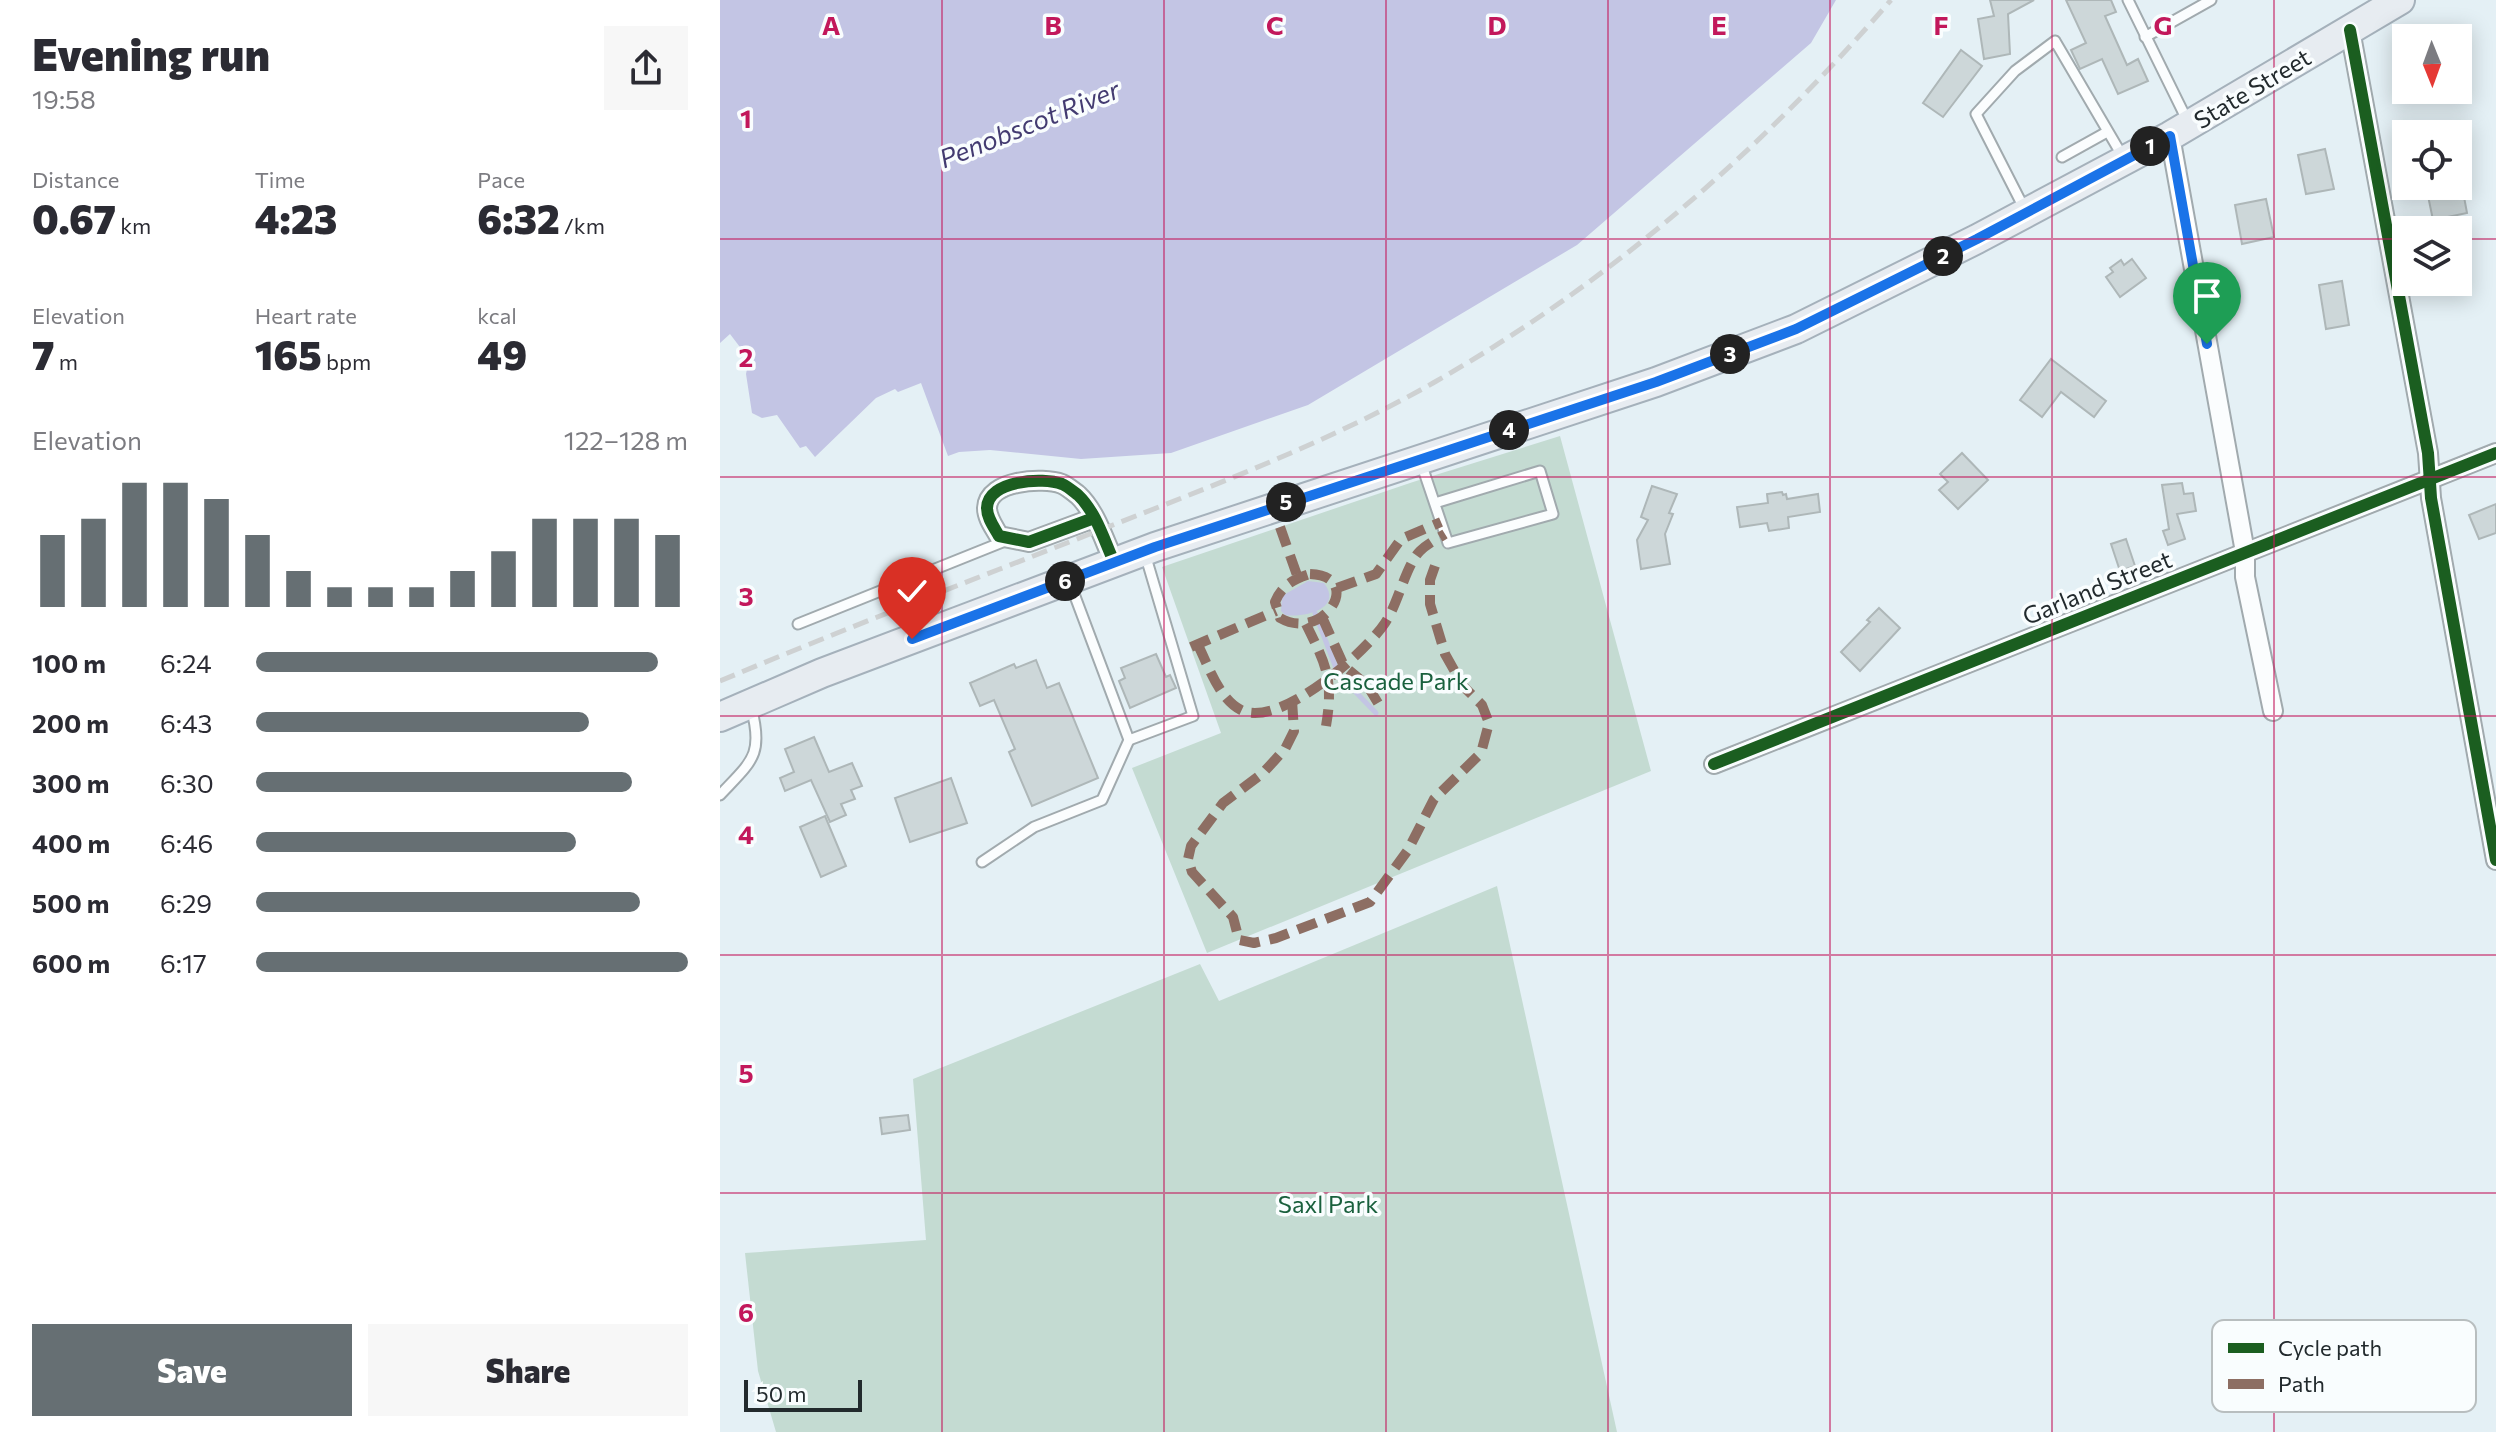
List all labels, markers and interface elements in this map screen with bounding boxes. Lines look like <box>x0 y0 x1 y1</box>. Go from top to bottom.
text: A <box>822 9 841 40</box>
text: B <box>1044 9 1062 40</box>
text: C <box>1266 9 1284 40</box>
text: D <box>1487 9 1507 40</box>
text: E <box>1711 9 1727 40</box>
text: F <box>1933 9 1949 40</box>
text: G <box>2154 9 2172 40</box>
north arrow <box>2392 24 2472 104</box>
map controls <box>2392 24 2472 296</box>
text: Evening run <box>32 26 270 80</box>
button: share <box>604 26 688 110</box>
street label: State Street <box>2188 42 2316 134</box>
water label: Penobscot River <box>934 72 1125 173</box>
text: 19:58 <box>32 83 96 114</box>
text: 1 <box>740 102 752 133</box>
button: locate <box>2392 120 2472 200</box>
pin: 1 <box>2130 126 2170 166</box>
text: 1 <box>2145 132 2155 159</box>
text: Distance <box>32 166 119 193</box>
text: Time <box>255 166 305 193</box>
text: Pace <box>477 166 525 193</box>
text: 0.67 <box>32 193 116 242</box>
text: 4:23 <box>255 193 337 242</box>
text: 6:32 <box>477 193 560 242</box>
text: km <box>116 212 151 239</box>
text: /km <box>560 212 605 239</box>
button: layers <box>2392 216 2472 296</box>
pin: 2 <box>1923 236 1963 276</box>
text: 2 <box>1937 242 1949 269</box>
pin <box>2173 262 2241 344</box>
icon: arrive <box>2185 274 2229 318</box>
text: Elevation <box>32 302 125 329</box>
text: Heart rate <box>255 302 357 329</box>
text: kcal <box>477 302 517 329</box>
text: 7 <box>32 329 54 378</box>
text: 165 <box>255 329 322 378</box>
text: 49 <box>477 329 527 378</box>
pin: 3 <box>1710 334 1750 374</box>
text: 3 <box>1724 340 1736 367</box>
text: 2 <box>739 341 753 372</box>
text: m <box>54 348 78 375</box>
text: bpm <box>322 348 371 375</box>
pin: 4 <box>1489 410 1529 450</box>
text: 4 <box>1502 416 1516 443</box>
text: Elevation <box>32 424 142 455</box>
text: 122–128 m <box>564 424 688 455</box>
pin: 5 <box>1266 482 1306 522</box>
text: 5 <box>1280 488 1292 515</box>
street label: Garland Street <box>2018 544 2176 630</box>
pin <box>878 557 946 639</box>
pin: 6 <box>1045 561 1085 601</box>
text: 6 <box>1058 567 1072 594</box>
icon: check <box>890 569 934 613</box>
text: 3 <box>738 580 754 611</box>
text: 100 m <box>32 647 106 678</box>
text: 6:24 <box>160 647 212 678</box>
park label: Cascade Park <box>1323 666 1469 695</box>
text: 200 m <box>32 707 109 738</box>
text: 6:43 <box>160 707 212 738</box>
text: 300 m <box>32 767 109 798</box>
text: 6:30 <box>160 767 214 798</box>
text: 4 <box>738 818 754 849</box>
text: 400 m <box>32 827 110 858</box>
text: 6:46 <box>160 827 213 858</box>
text: 500 m <box>32 887 109 918</box>
text: 6:29 <box>160 887 212 918</box>
text: 600 m <box>32 947 110 978</box>
text: 6:17 <box>160 947 207 978</box>
text: 5 <box>738 1057 754 1088</box>
park label: Saxl Park <box>1278 1189 1378 1218</box>
text: 6 <box>738 1296 754 1327</box>
legend <box>2212 1320 2476 1412</box>
button: Save <box>32 1324 352 1416</box>
button: Share <box>368 1324 688 1416</box>
text: Cycle path <box>2278 1334 2382 1361</box>
text: Path <box>2278 1370 2325 1397</box>
scale bar <box>744 1376 862 1412</box>
text: 50 m <box>756 1380 806 1407</box>

